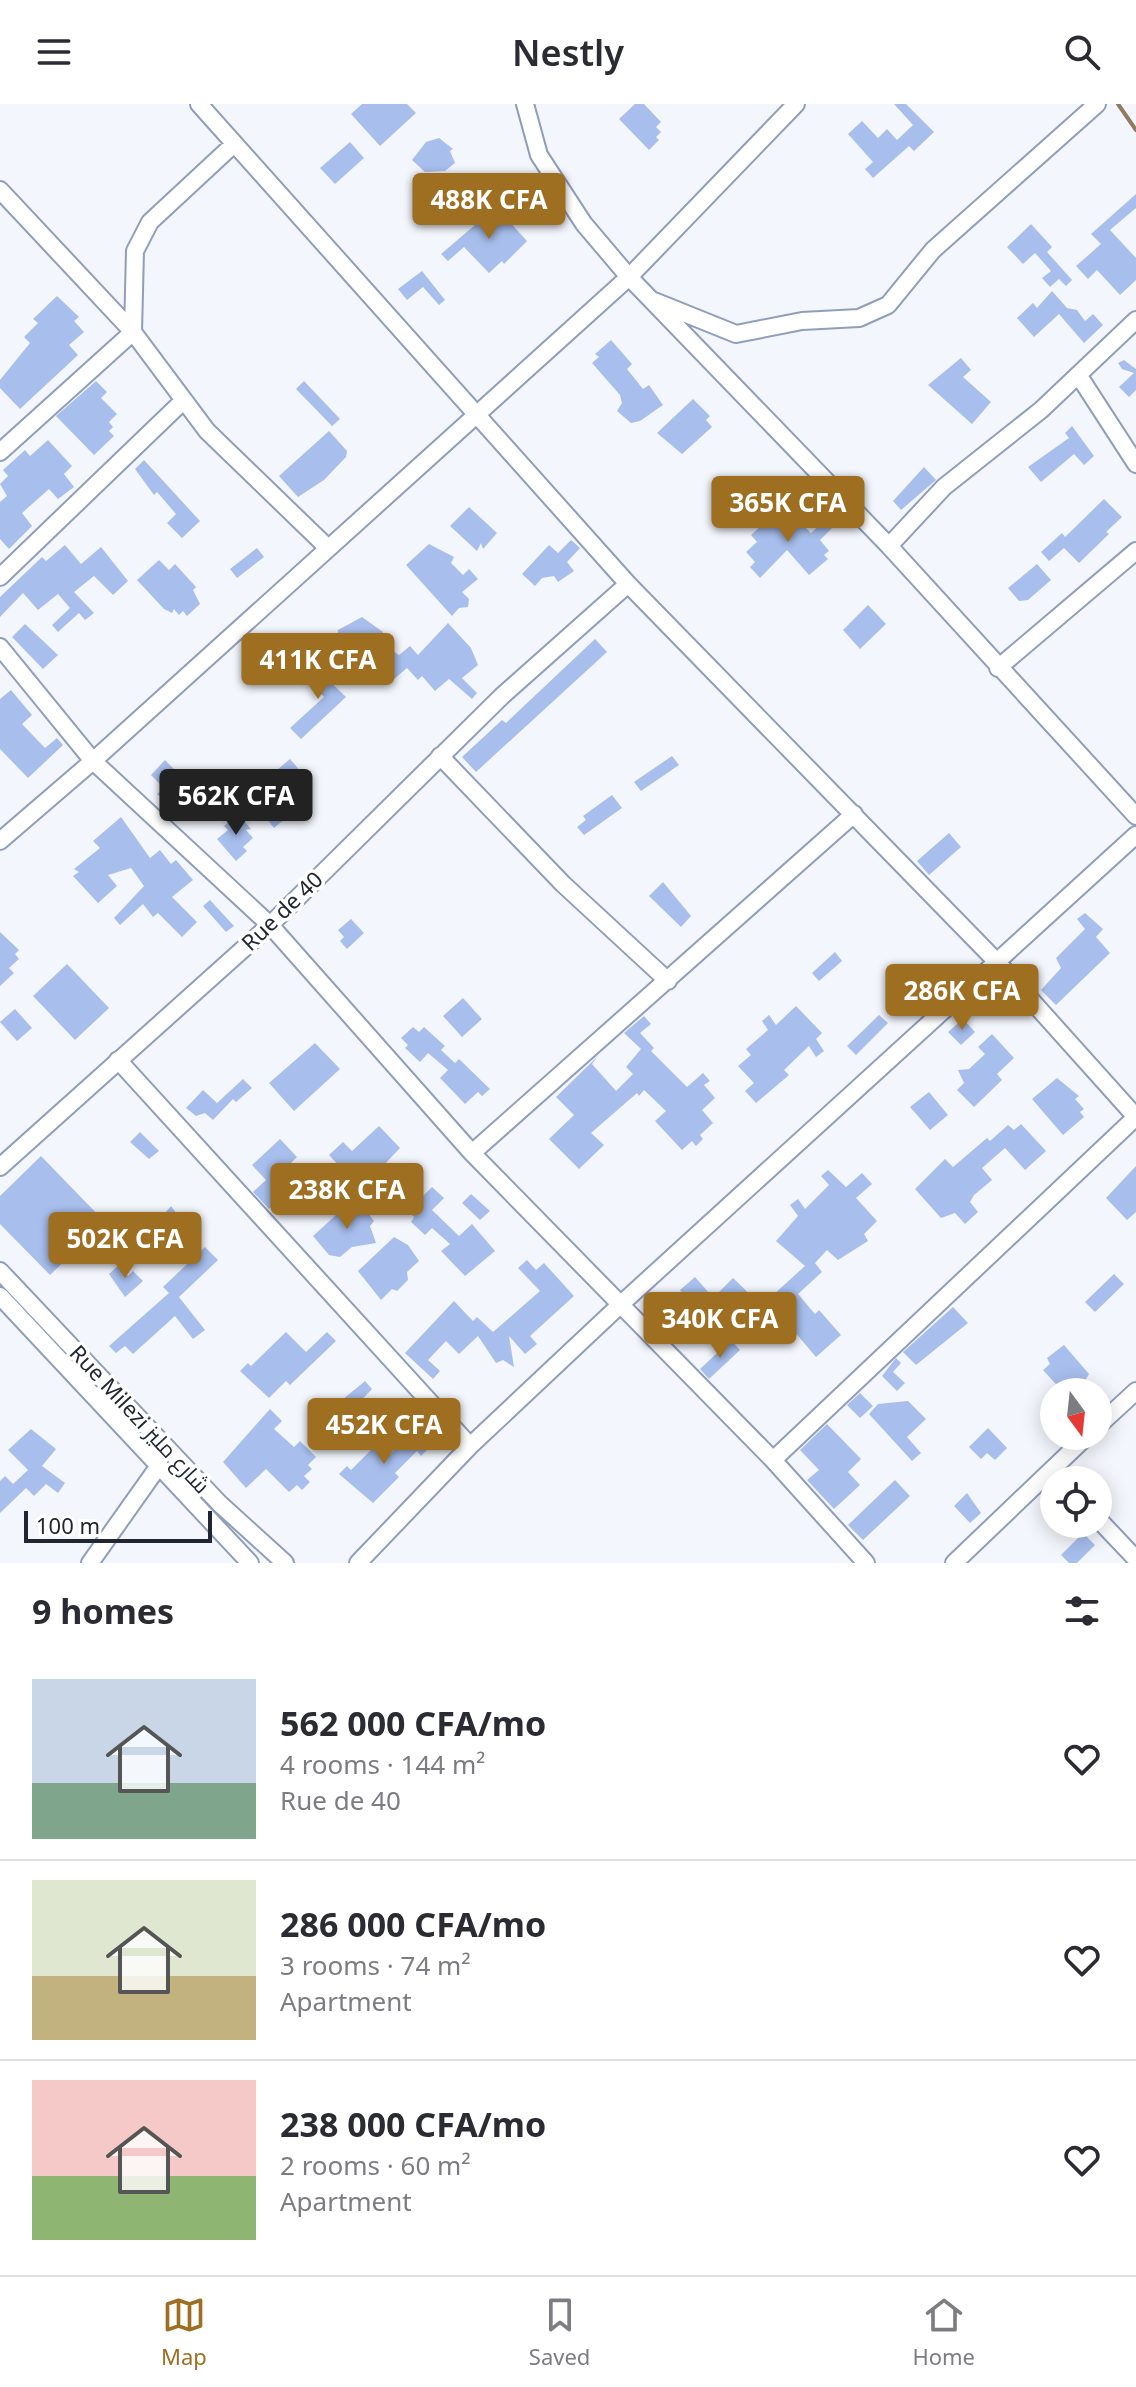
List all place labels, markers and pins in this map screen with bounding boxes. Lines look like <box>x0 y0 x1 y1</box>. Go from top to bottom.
pin: 488K CFA <box>406 173 572 241</box>
pin: 365K CFA <box>705 476 871 544</box>
pin: 411K CFA <box>235 633 401 701</box>
pin: 562K CFA <box>153 769 319 837</box>
pin: 286K CFA <box>879 964 1045 1032</box>
pin: 238K CFA <box>264 1163 430 1231</box>
pin: 502K CFA <box>42 1212 208 1280</box>
pin: 340K CFA <box>637 1292 803 1360</box>
pin: 452K CFA <box>301 1398 467 1466</box>

